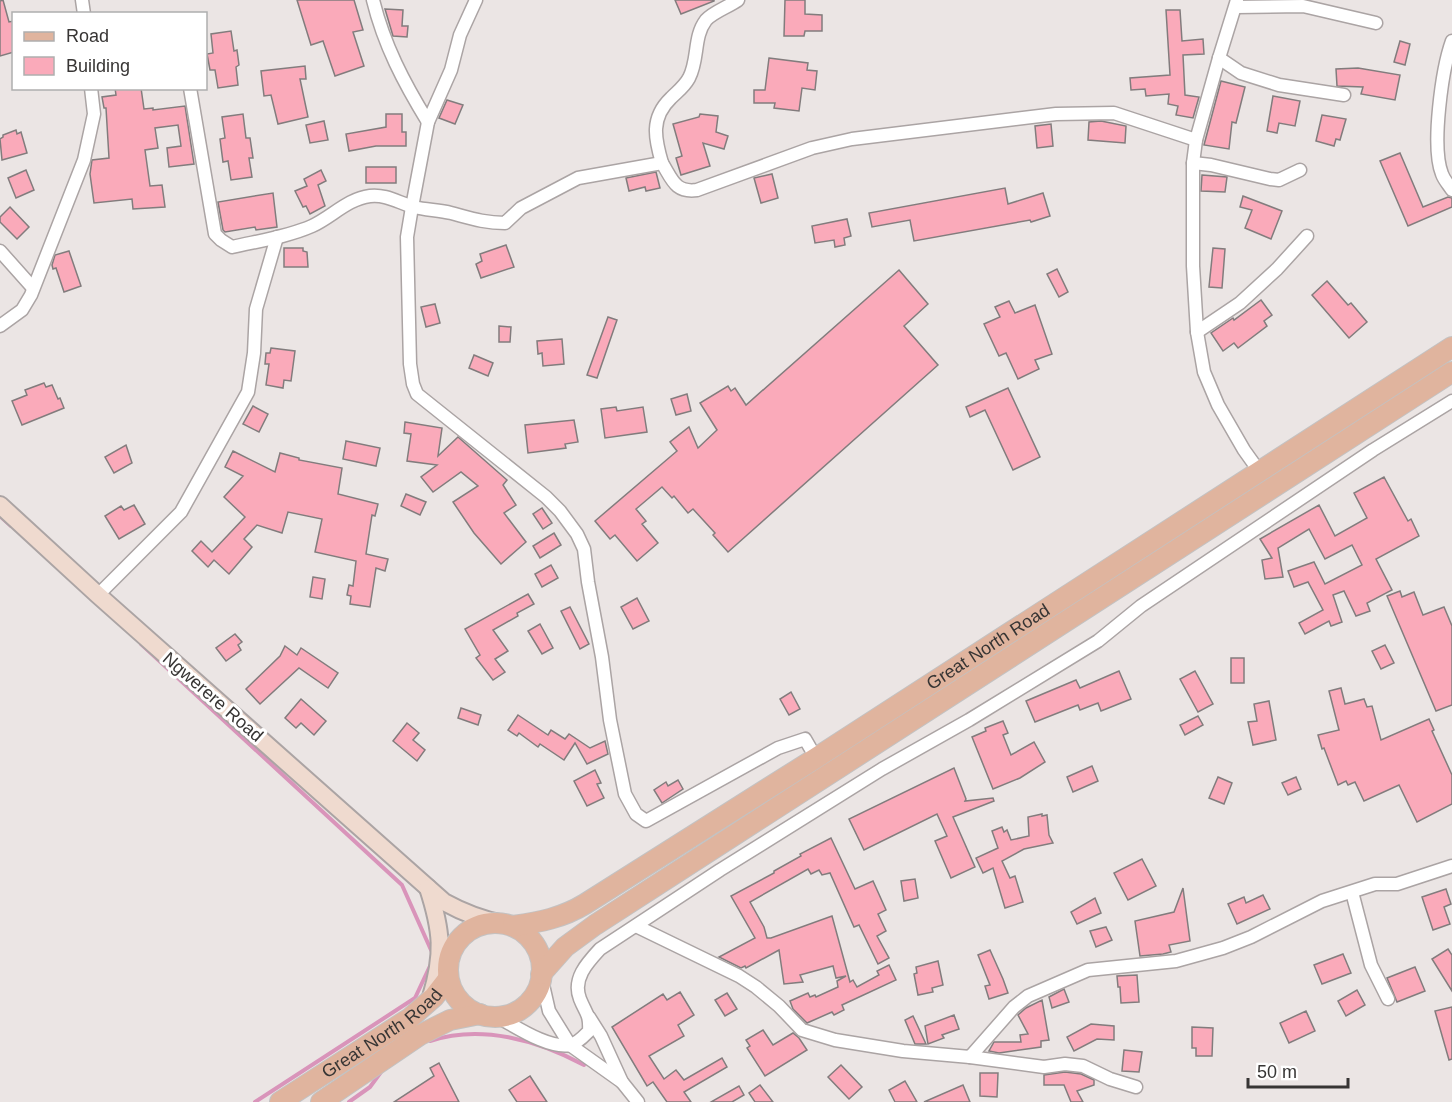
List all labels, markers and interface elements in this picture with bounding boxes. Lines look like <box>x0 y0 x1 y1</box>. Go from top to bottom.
legend <box>12 12 207 90</box>
text: Road <box>66 26 109 46</box>
text: Building <box>66 56 130 76</box>
street label: Great North Road <box>923 600 1053 694</box>
street label: Ngwerere Road <box>159 648 267 746</box>
street label: Great North Road <box>318 985 446 1082</box>
scale bar <box>1248 1051 1348 1089</box>
text: 50 m <box>1257 1062 1297 1082</box>

